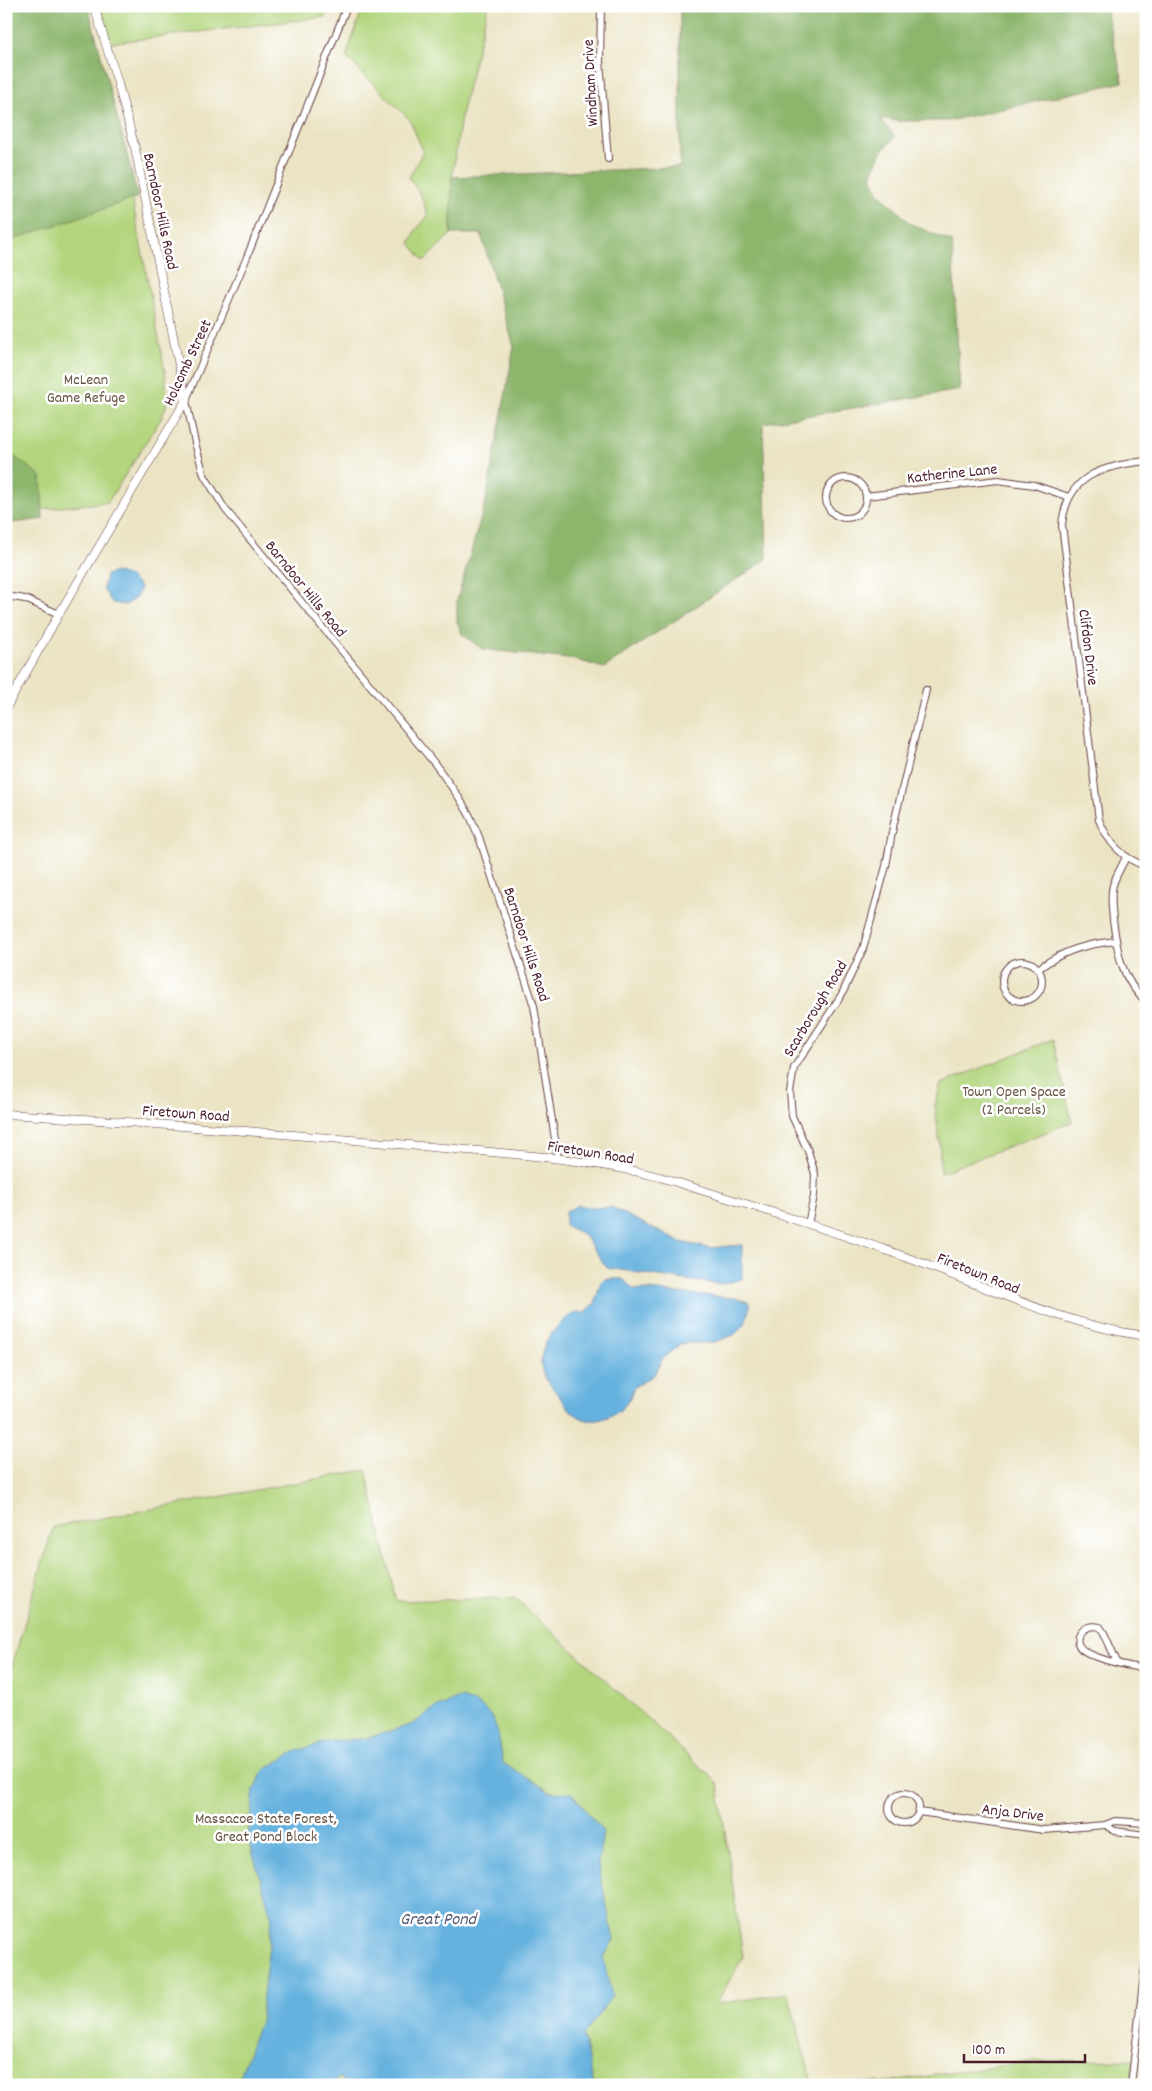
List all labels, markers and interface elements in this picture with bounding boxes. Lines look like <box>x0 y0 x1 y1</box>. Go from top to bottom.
street label: Windham Drive <box>578 39 605 127</box>
street label: Barndoor Hills Road <box>136 151 183 272</box>
street label: Holcomb Street <box>158 316 218 410</box>
park label: McLean Game Refuge <box>47 369 125 410</box>
street label: Katherine Lane <box>906 458 999 491</box>
street label: Barndoor Hills Road <box>259 536 351 643</box>
street label: Clifdon Drive <box>1071 608 1104 687</box>
street label: Barndoor Hills Road <box>496 885 555 1005</box>
street label: Scarborough Road <box>778 957 854 1062</box>
park label: Town Open Space (2 Parcels) <box>962 1081 1066 1122</box>
street label: Firetown Road <box>141 1100 230 1129</box>
street label: Firetown Road <box>546 1135 636 1172</box>
street label: Firetown Road <box>933 1247 1023 1301</box>
street label: Anja Drive <box>980 1798 1045 1829</box>
park label: Massacoe State Forest, Great Pond Block <box>195 1808 337 1849</box>
water label: Great Pond <box>400 1908 478 1933</box>
scale bar <box>964 2031 1086 2063</box>
text: 100 m <box>972 2040 1005 2062</box>

